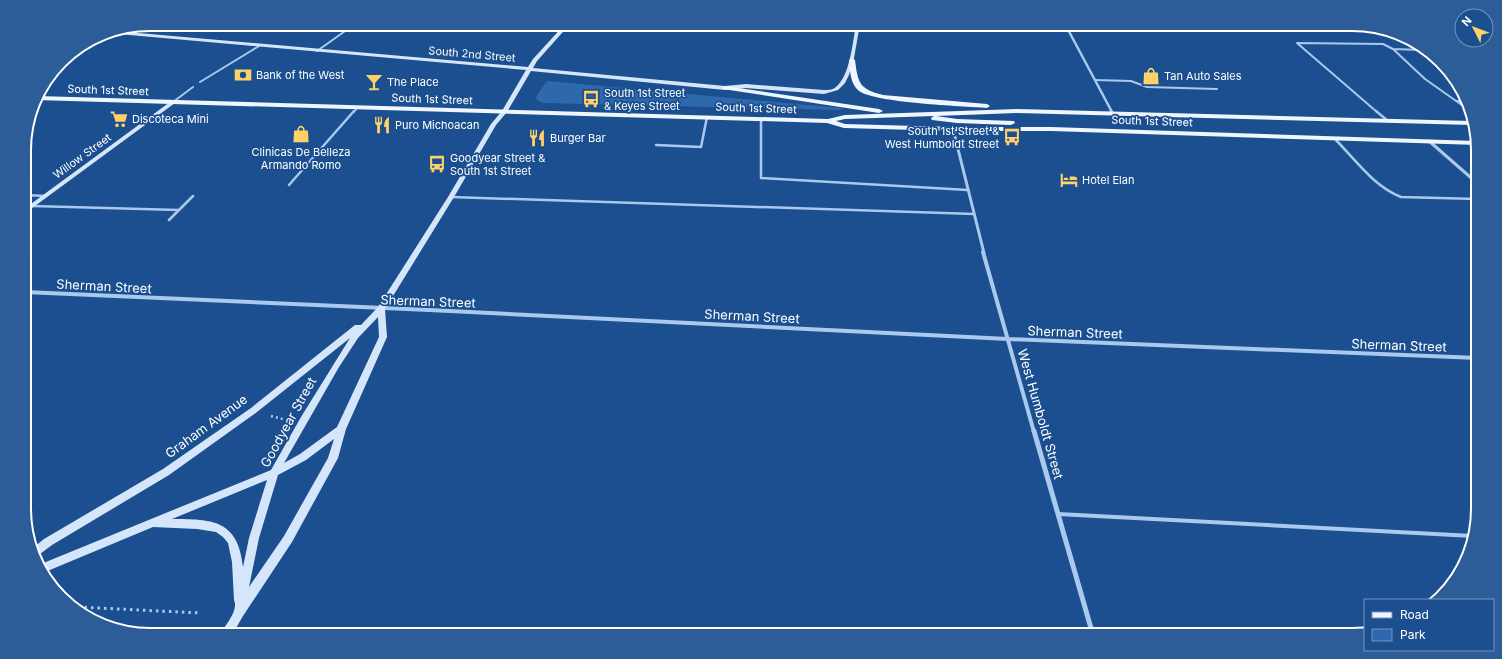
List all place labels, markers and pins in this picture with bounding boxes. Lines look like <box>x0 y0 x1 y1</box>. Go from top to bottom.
bank icon: Bank of the West <box>233 65 253 85</box>
shop icon: Tan Auto Sales <box>1141 66 1161 86</box>
place label: Bank of the West <box>256 68 345 82</box>
place label: Tan Auto Sales <box>1164 69 1242 83</box>
bar icon: The Place <box>364 72 384 92</box>
place label: The Place <box>387 75 439 89</box>
place label: South 1st Street & Keyes Street <box>604 86 686 113</box>
bus stop icon: South 1st Street & Keyes Street <box>581 89 601 109</box>
supermarket icon: Discoteca Mini <box>109 109 129 129</box>
place label: Discoteca Mini <box>132 112 209 126</box>
restaurant icon: Puro Michoacan <box>372 115 392 135</box>
place label: Puro Michoacan <box>395 118 480 132</box>
shop icon: Clinicas De Belleza Armando Romo <box>291 124 311 144</box>
place label: South 1st Street & West Humboldt Street <box>885 124 999 151</box>
bus stop icon: South 1st Street & West Humboldt Street <box>1002 127 1022 147</box>
restaurant icon: Burger Bar <box>527 128 547 148</box>
place label: Burger Bar <box>550 131 606 145</box>
place label: Clinicas De Belleza Armando Romo <box>252 145 350 172</box>
place label: Goodyear Street & South 1st Street <box>450 151 545 178</box>
bus stop icon: Goodyear Street & South 1st Street <box>427 154 447 174</box>
hotel icon: Hotel Elan <box>1059 170 1079 190</box>
place label: Hotel Elan <box>1082 173 1134 187</box>

